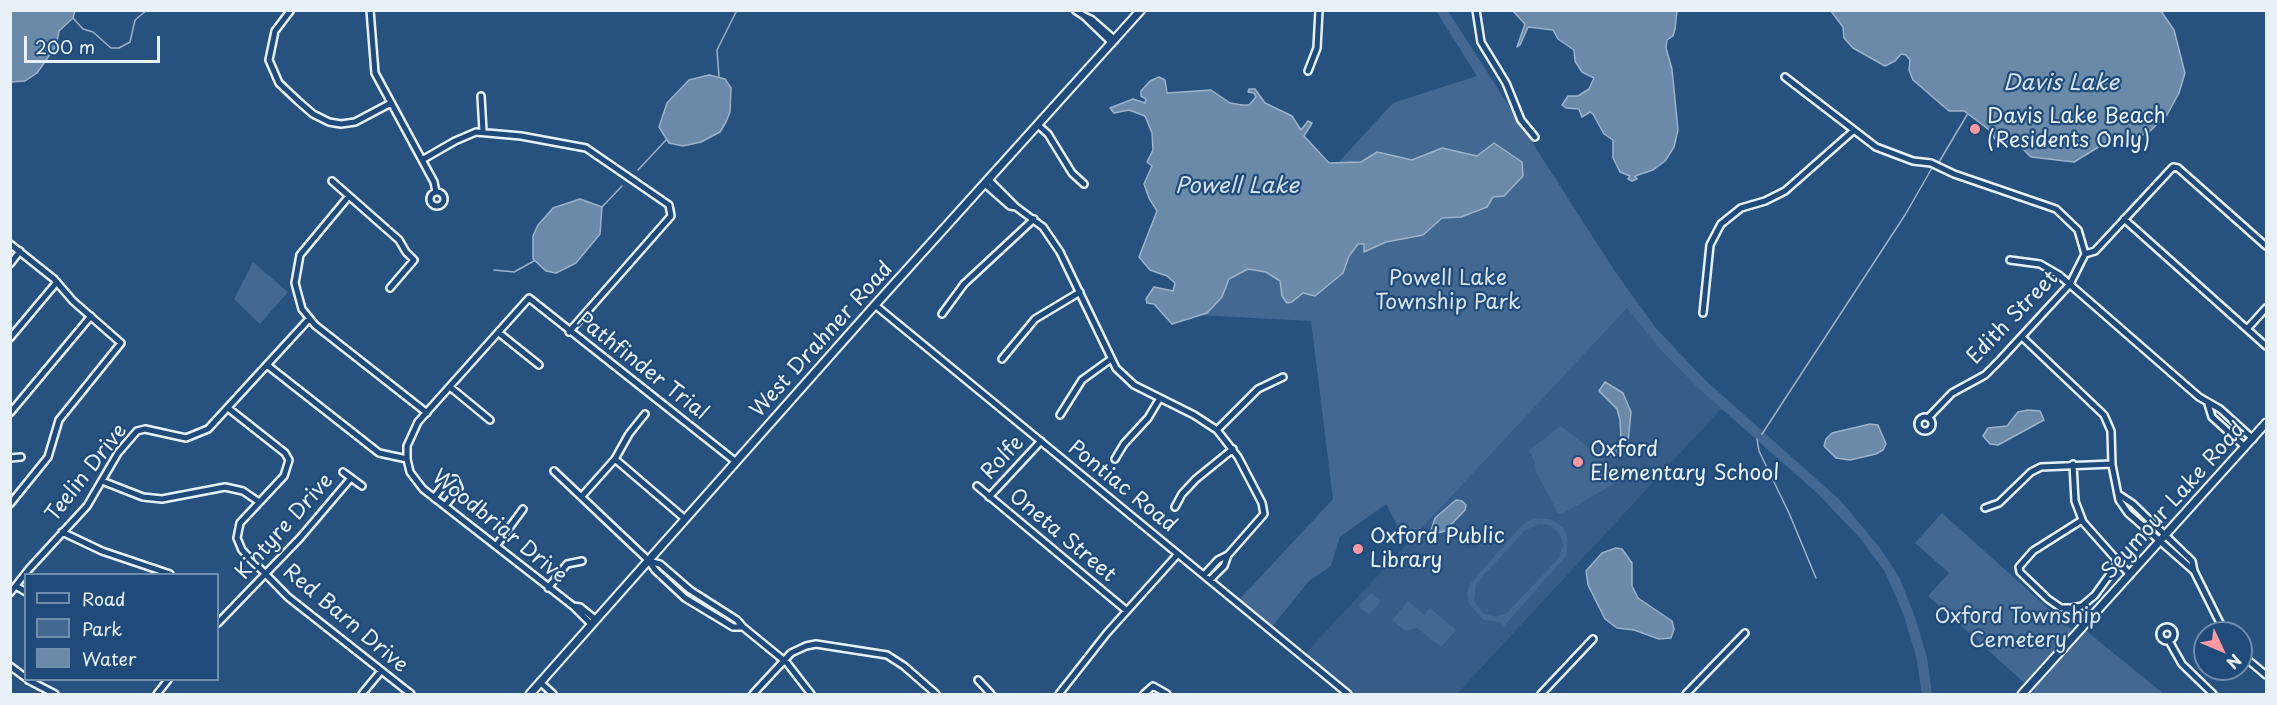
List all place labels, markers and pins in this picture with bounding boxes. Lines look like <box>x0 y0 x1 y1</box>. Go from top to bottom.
place label: Davis Lake Beach (Residents Only) <box>1987 104 2166 154</box>
marker: Davis Lake Beach (Residents Only) <box>1968 122 1982 136</box>
place label: Oxford Elementary School <box>1590 437 1779 487</box>
marker: Oxford Elementary School <box>1571 455 1585 469</box>
place label: Oxford Public Library <box>1370 524 1505 574</box>
marker: Oxford Public Library <box>1351 542 1365 556</box>

